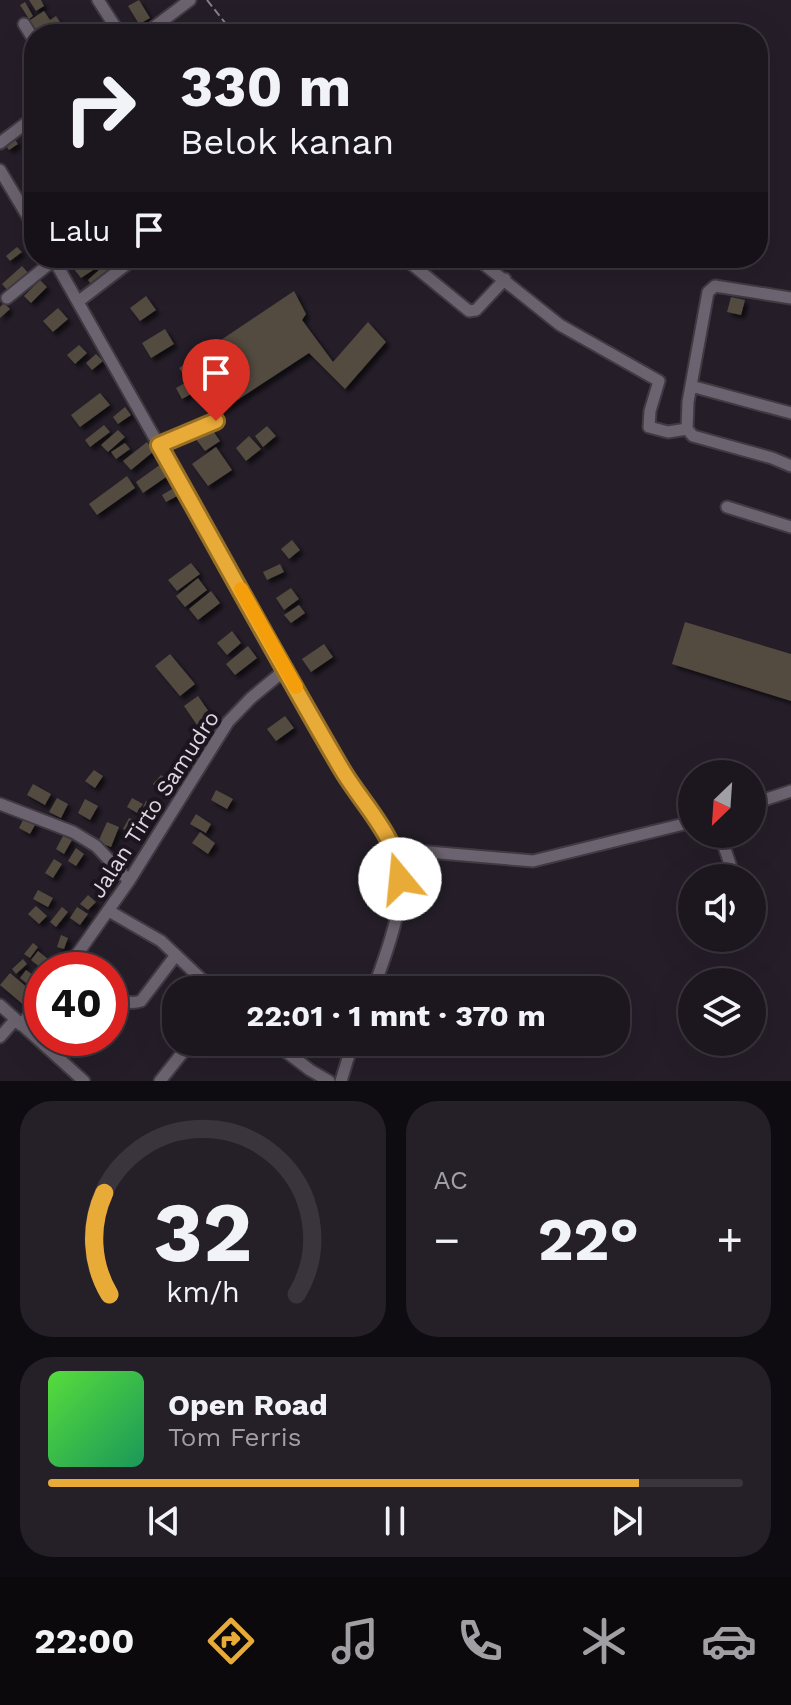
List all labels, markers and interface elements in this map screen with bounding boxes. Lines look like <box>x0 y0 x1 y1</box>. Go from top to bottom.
text: 330 m <box>180 54 351 120</box>
icon: right <box>48 56 152 160</box>
text: Belok kanan <box>180 121 394 163</box>
icon: arrive <box>127 208 171 252</box>
text: Lalu <box>48 213 111 248</box>
pin <box>182 339 250 421</box>
icon: arrive <box>194 351 238 395</box>
street label: Jalan Tirto Samudro <box>85 706 224 902</box>
north arrow <box>678 760 766 848</box>
map controls <box>678 760 766 1056</box>
position arrow <box>358 837 442 921</box>
button: sound <box>678 864 766 952</box>
speed limit sign: 40 <box>24 952 128 1056</box>
button: layers <box>678 968 766 1056</box>
text: 22:01 · 1 mnt · 370 m <box>246 998 546 1033</box>
text: AC <box>434 1165 468 1195</box>
text: 32 <box>153 1184 252 1281</box>
text: 22° <box>538 1204 639 1275</box>
text: − <box>434 1214 460 1266</box>
text: + <box>716 1214 743 1266</box>
text: km/h <box>166 1275 240 1309</box>
text: Open Road <box>168 1387 328 1422</box>
text: Tom Ferris <box>168 1422 301 1452</box>
icon: previous <box>142 1499 186 1543</box>
icon: pause <box>373 1499 417 1543</box>
icon: next <box>605 1499 649 1543</box>
icon: directions <box>203 1613 259 1669</box>
icon: music <box>327 1613 383 1669</box>
icon: phone <box>452 1613 508 1669</box>
icon: climate <box>576 1613 632 1669</box>
icon: car <box>701 1613 757 1669</box>
text: 22:00 <box>34 1620 134 1662</box>

